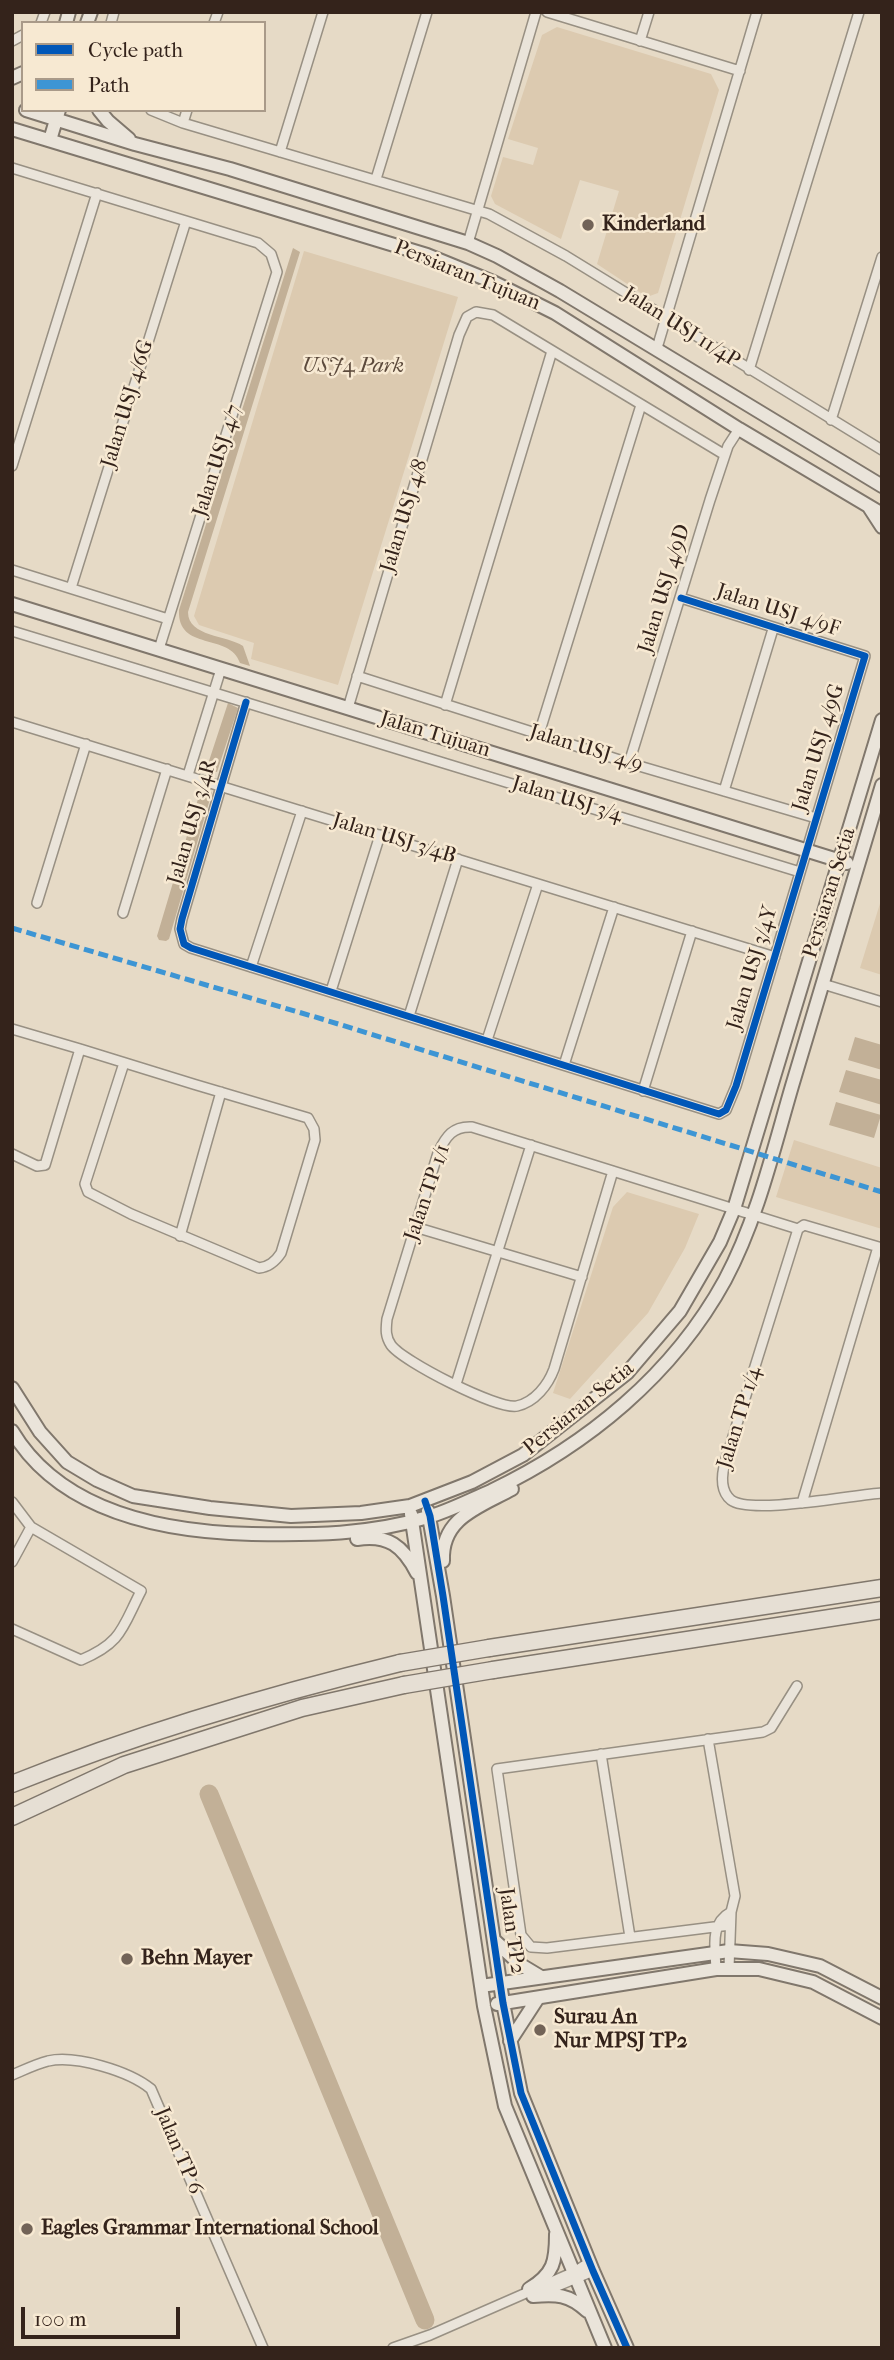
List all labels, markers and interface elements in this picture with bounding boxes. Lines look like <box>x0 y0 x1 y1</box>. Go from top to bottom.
legend <box>21 21 266 112</box>
text: Cycle path <box>88 38 183 62</box>
text: Path <box>88 73 129 97</box>
place label: Kinderland <box>602 212 705 238</box>
marker: Kinderland <box>580 217 596 233</box>
street label: Persiaran Tujuan <box>390 235 544 317</box>
street label: Jalan USJ 11/4P <box>618 282 744 374</box>
street label: Jalan USJ 4/6G <box>97 337 159 471</box>
park label: USJ4 Park <box>302 354 404 380</box>
street label: Jalan USJ 4/7 <box>188 402 248 520</box>
street label: Jalan USJ 4/8 <box>376 456 434 576</box>
street label: Jalan USJ 4/9D <box>633 522 697 656</box>
street label: Jalan USJ 4/9F <box>713 579 843 643</box>
street label: Jalan USJ 4/9G <box>788 681 850 815</box>
street label: Jalan Tujuan <box>377 706 493 764</box>
street label: Jalan USJ 4/9 <box>526 720 646 778</box>
street label: Jalan USJ 3/4R <box>163 756 223 888</box>
street label: Jalan USJ 3/4 <box>509 771 625 829</box>
street label: Jalan USJ 3/4B <box>329 808 459 870</box>
street label: Persiaran Setia <box>798 825 862 961</box>
street label: Jalan USJ 3/4Y <box>722 903 784 1033</box>
street label: Jalan TP 1/1 <box>400 1141 456 1245</box>
street label: Persiaran Setia <box>519 1357 639 1461</box>
street label: Jalan TP 1/4 <box>713 1364 767 1472</box>
street label: Jalan TP2 <box>492 1886 530 1976</box>
place label: Behn Mayer <box>141 1946 252 1972</box>
marker: Behn Mayer <box>119 1951 135 1967</box>
place label: Surau An Nur MPSJ TP2 <box>554 2005 687 2055</box>
marker: Surau An Nur MPSJ TP2 <box>532 2022 548 2038</box>
street label: Jalan TP 6 <box>148 2104 208 2198</box>
place label: Eagles Grammar International School <box>41 2216 378 2242</box>
marker: Eagles Grammar International School <box>19 2221 35 2237</box>
scale bar <box>24 2294 184 2338</box>
text: 100 m <box>34 2307 87 2331</box>

